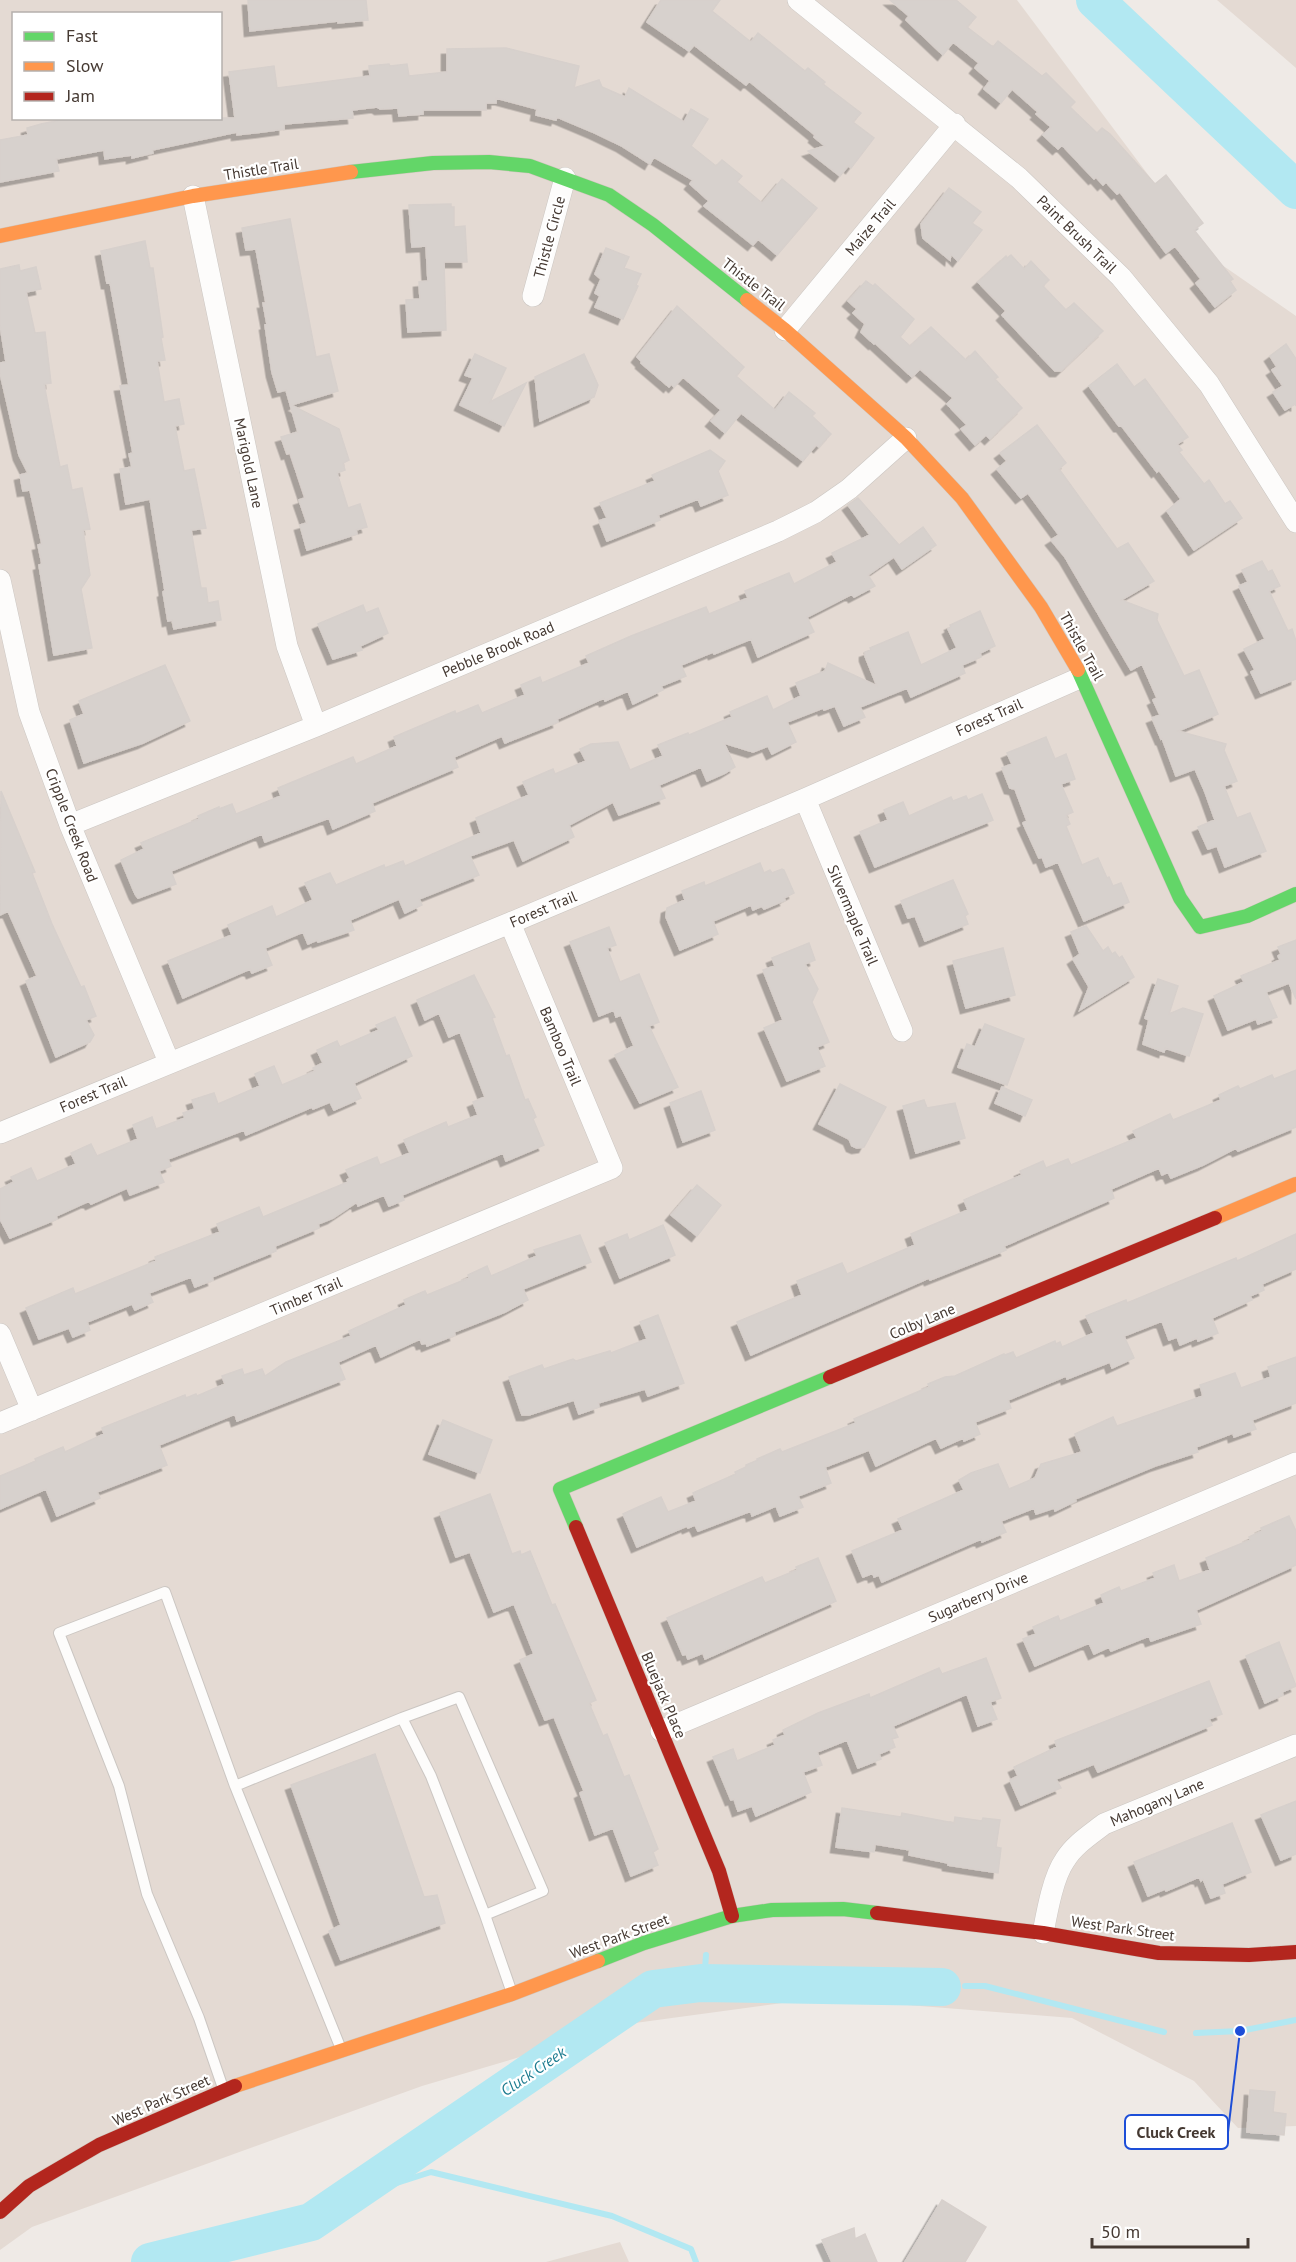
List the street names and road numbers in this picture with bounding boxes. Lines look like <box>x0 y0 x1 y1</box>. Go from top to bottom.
street label: Thistle Trail <box>222 154 300 184</box>
street label: Paint Brush Trail <box>1033 191 1122 277</box>
street label: Thistle Circle <box>529 194 569 280</box>
street label: Maize Trail <box>841 194 900 259</box>
street label: Thistle Trail <box>719 253 790 315</box>
street label: Marigold Lane <box>230 416 268 510</box>
street label: Thistle Trail <box>1055 609 1109 684</box>
street label: Pebble Brook Road <box>439 617 557 681</box>
street label: Forest Trail <box>953 694 1026 740</box>
street label: Cripple Creek Road <box>42 765 102 885</box>
street label: Silvermaple Trail <box>823 862 883 969</box>
street label: Forest Trail <box>507 886 580 932</box>
street label: Bamboo Trail <box>536 1004 586 1089</box>
street label: Forest Trail <box>57 1071 130 1117</box>
street label: Timber Trail <box>267 1272 346 1320</box>
street label: Colby Lane <box>886 1299 958 1343</box>
street label: Sugarberry Drive <box>925 1567 1031 1627</box>
street label: Bluejack Place <box>637 1649 691 1741</box>
street label: Mahogany Lane <box>1107 1774 1207 1830</box>
street label: West Park Street <box>567 1909 671 1963</box>
street label: West Park Street <box>1070 1911 1176 1945</box>
street label: West Park Street <box>110 2070 212 2130</box>

